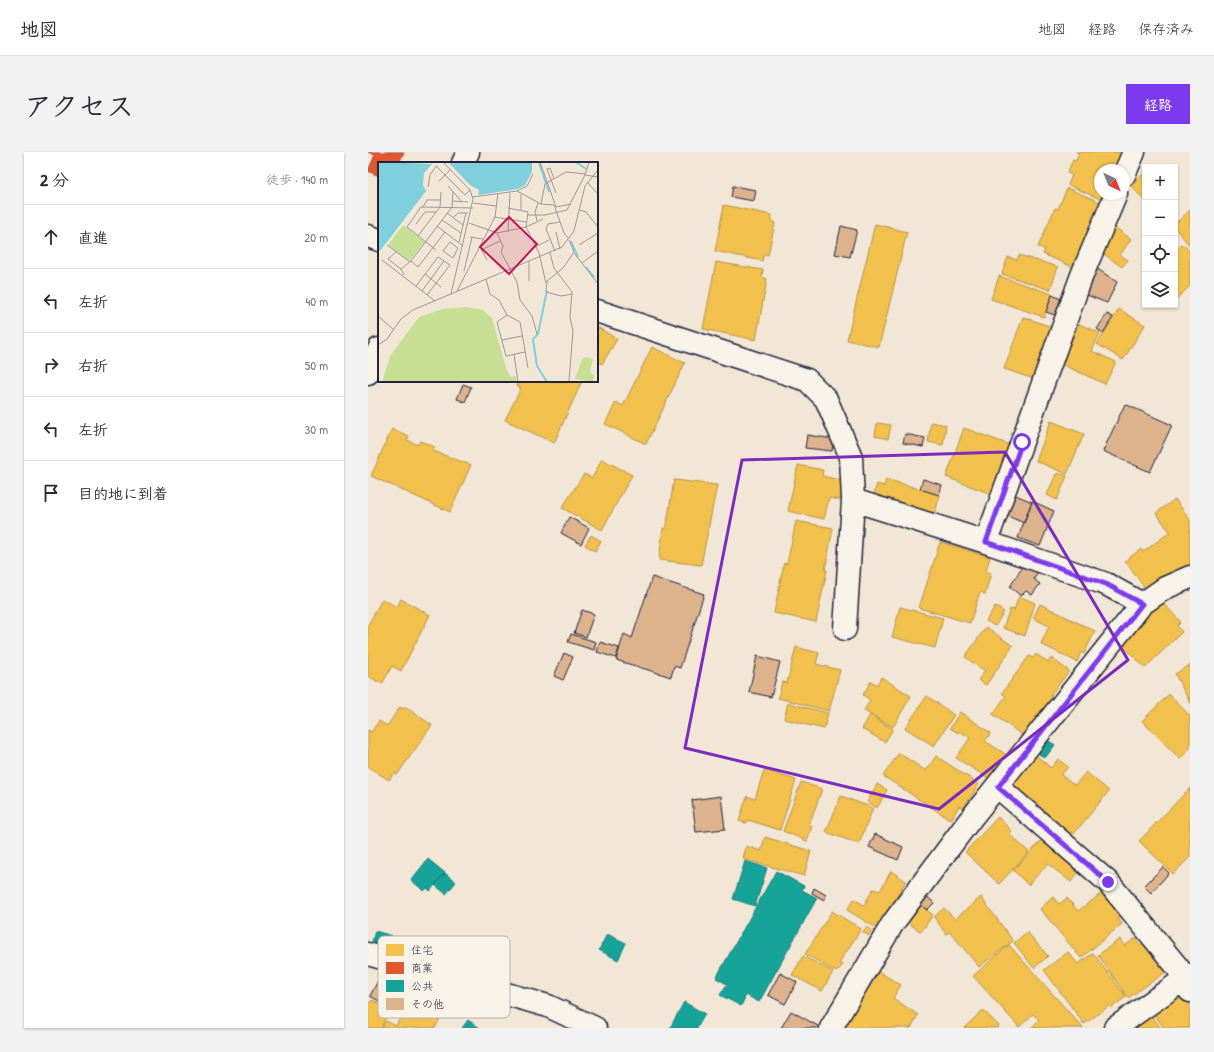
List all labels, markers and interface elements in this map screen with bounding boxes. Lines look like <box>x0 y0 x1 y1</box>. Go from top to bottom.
text: 地図 <box>20 16 58 42</box>
text: 地図 <box>1038 19 1066 38</box>
text: 経路 <box>1088 19 1116 38</box>
text: 保存済み <box>1138 19 1194 38</box>
button: 経路 <box>1126 84 1190 124</box>
text: アクセス <box>24 87 134 125</box>
inset map <box>378 162 598 382</box>
north arrow <box>1094 164 1130 200</box>
map controls <box>1142 164 1178 308</box>
button: + <box>1142 164 1178 200</box>
text: 2 分 <box>40 168 69 191</box>
text: 徒歩 · 140 m <box>266 170 328 188</box>
button: − <box>1142 200 1178 236</box>
icon: ahead <box>40 226 62 248</box>
text: 直進 <box>78 227 108 248</box>
text: 20 m <box>304 228 328 246</box>
button: locate <box>1142 236 1178 272</box>
button: layers <box>1142 272 1178 308</box>
icon: left <box>40 290 62 312</box>
text: 左折 <box>78 291 108 312</box>
text: 40 m <box>305 292 328 310</box>
icon: right <box>40 354 62 376</box>
text: 右折 <box>78 355 108 376</box>
text: 50 m <box>305 356 328 374</box>
icon: left <box>40 418 62 440</box>
text: 左折 <box>78 419 108 440</box>
text: 30 m <box>305 420 328 438</box>
route start <box>1013 433 1031 451</box>
icon: arrive <box>40 482 62 504</box>
text: 目的地に到着 <box>78 483 168 504</box>
route end <box>1099 873 1117 891</box>
legend <box>378 936 510 1018</box>
text: 住宅 <box>411 943 433 957</box>
text: 商業 <box>411 961 433 975</box>
text: 公共 <box>411 979 433 993</box>
text: その他 <box>411 997 444 1011</box>

